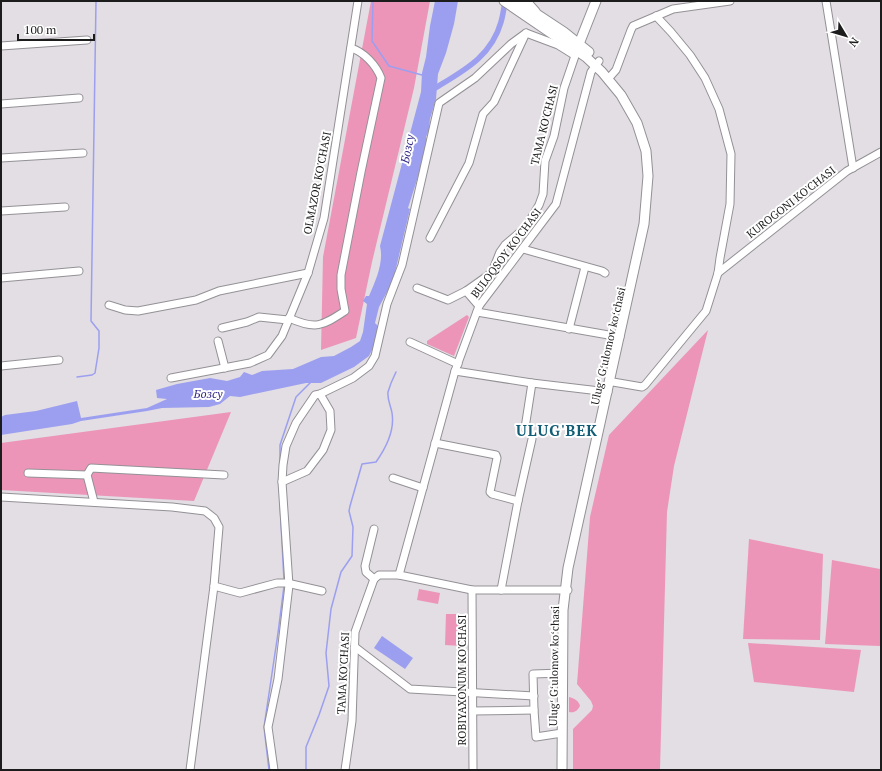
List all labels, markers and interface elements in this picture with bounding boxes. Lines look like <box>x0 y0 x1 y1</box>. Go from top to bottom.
scale bar <box>18 16 94 42</box>
north arrow <box>826 16 866 56</box>
text: 100 m <box>24 22 57 37</box>
text: N <box>845 35 862 50</box>
street label: TAMA KO'CHASI <box>527 83 561 167</box>
street label: OLMAZOR KO'CHASI <box>300 130 334 236</box>
water label: Бозсу <box>397 133 417 166</box>
street label: KUROGONI KO'CHASI <box>744 163 838 241</box>
street label: BULOQSOY KO'CHASI <box>468 205 544 301</box>
street label: Ulugʻ Gʻulomov koʻchasi <box>588 286 628 406</box>
water label: Бозсу <box>192 386 223 401</box>
district label: ULUG'BEK <box>516 420 598 440</box>
street label: Ulugʻ Gʻulomov koʻchasi <box>546 606 562 726</box>
street label: ROBIYAXONUM KO'CHASI <box>455 614 469 745</box>
street label: TAMA KO'CHASI <box>334 632 352 714</box>

